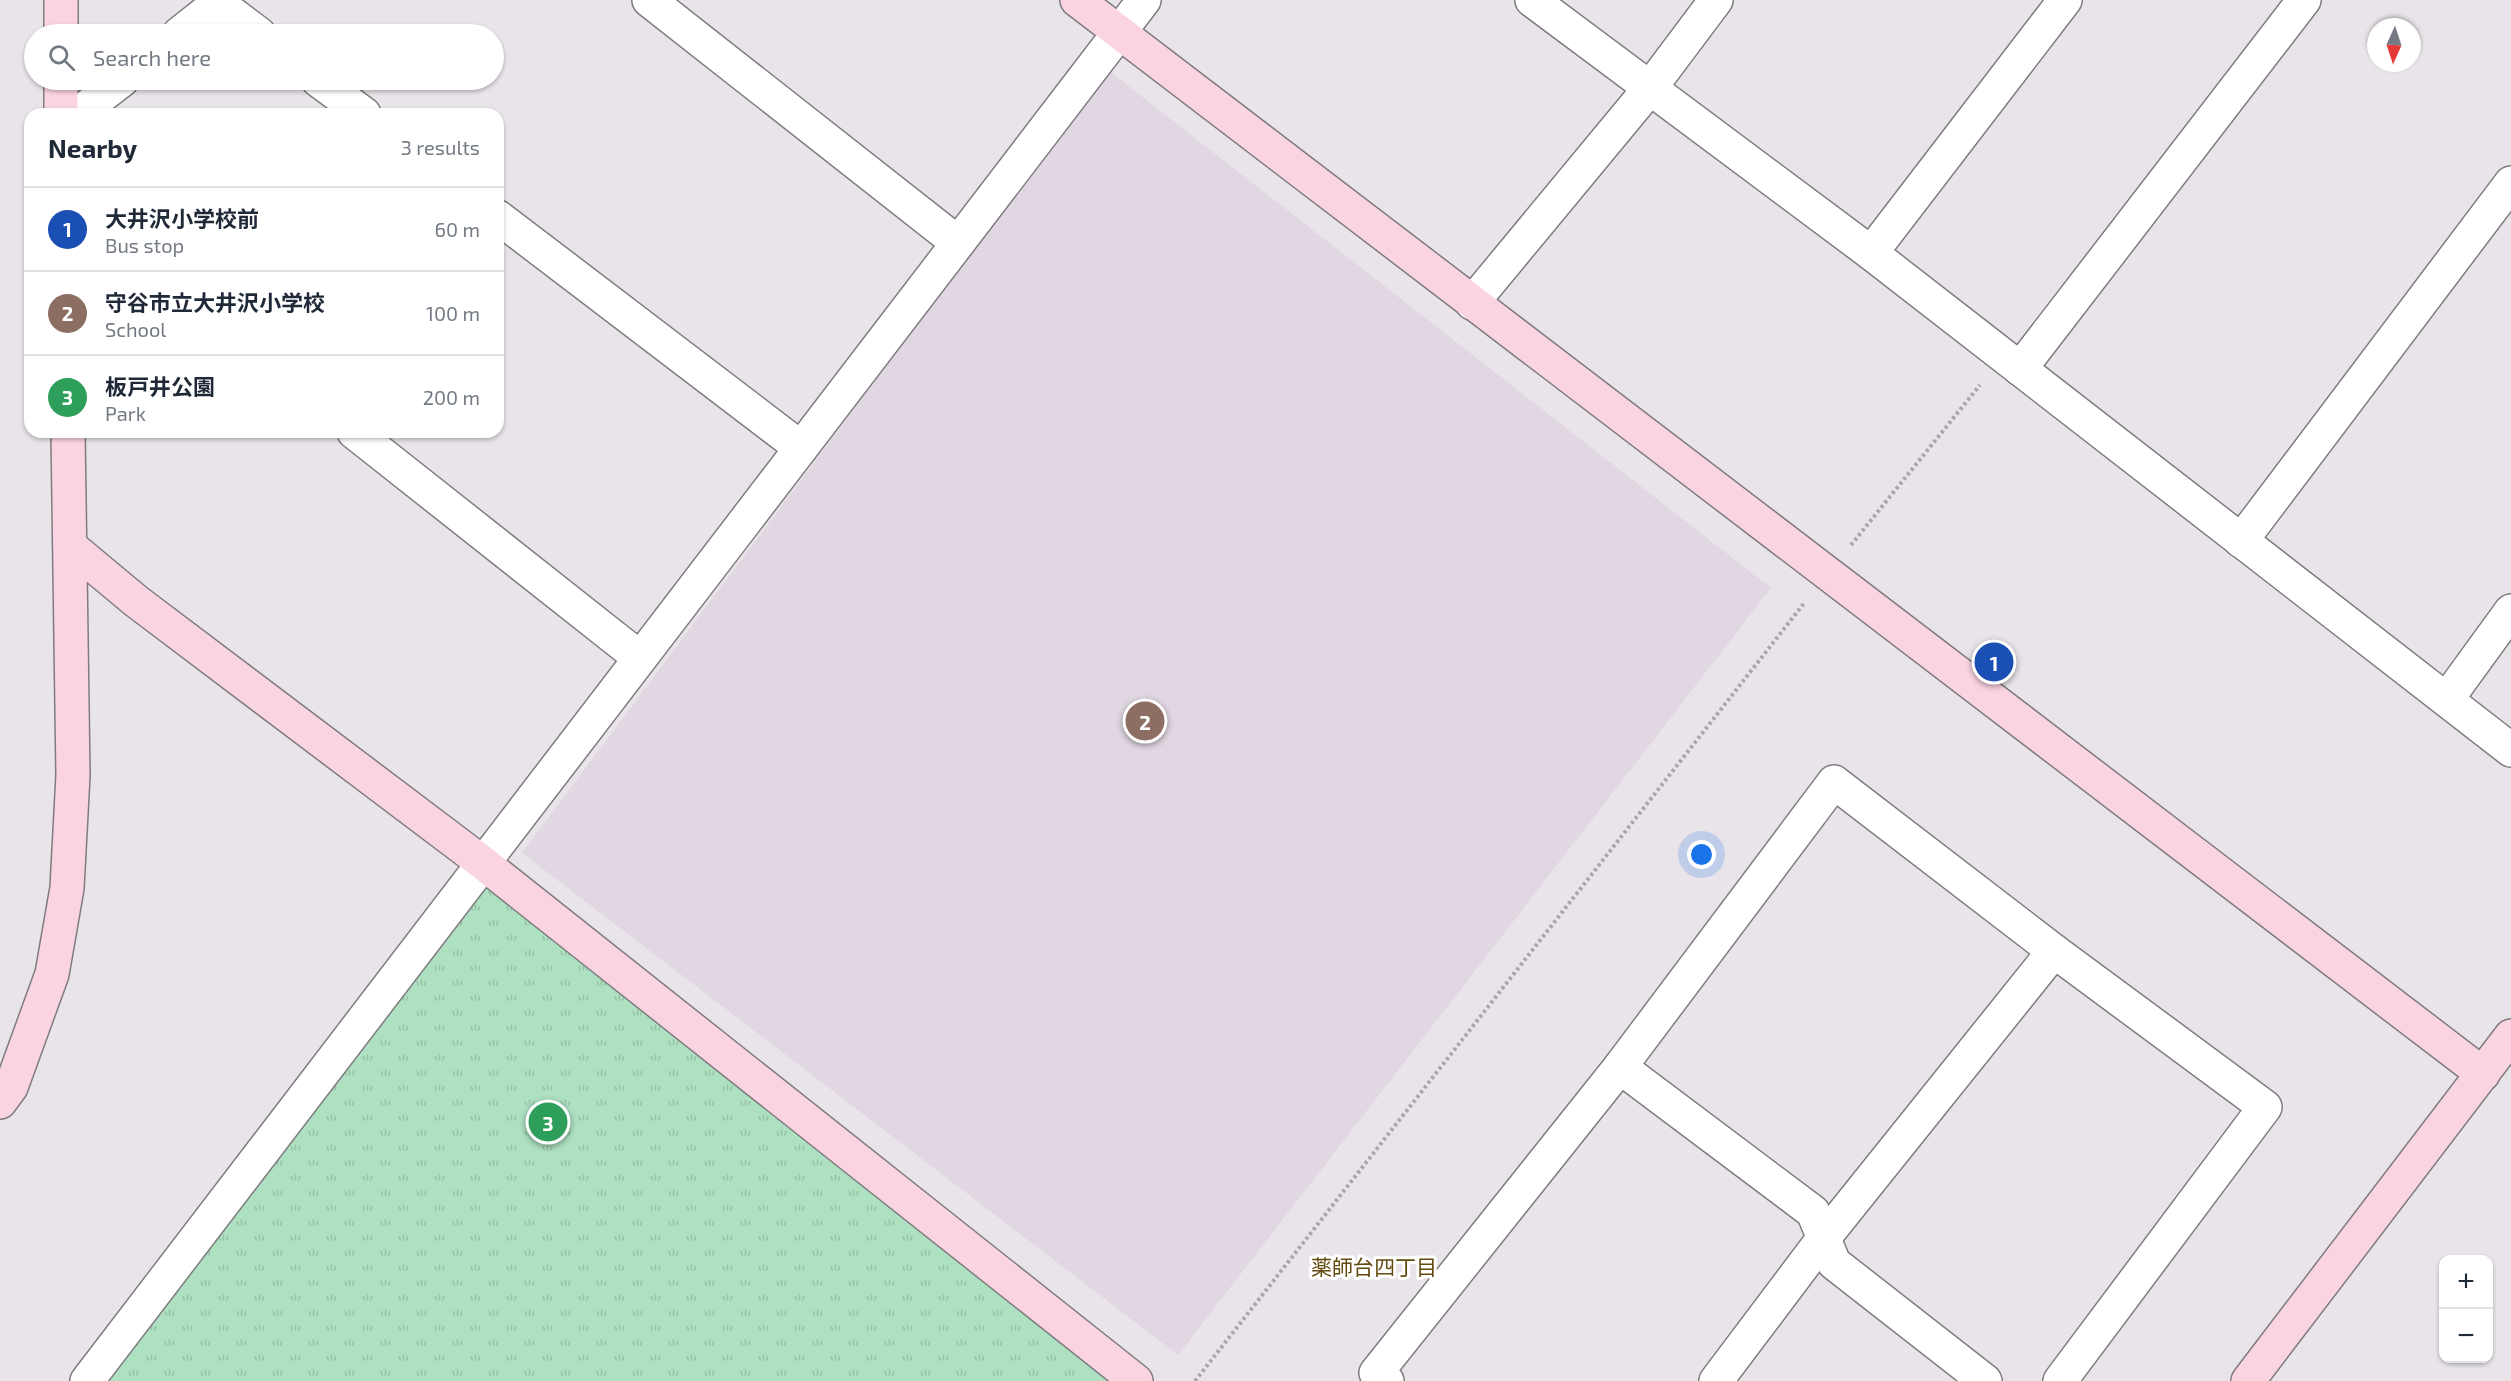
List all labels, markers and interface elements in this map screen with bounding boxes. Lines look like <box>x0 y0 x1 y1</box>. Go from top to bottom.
north arrow <box>2367 18 2421 72</box>
search box <box>24 24 504 90</box>
icon: search <box>45 41 78 74</box>
text: Search here <box>93 44 211 70</box>
text: Nearby <box>48 132 137 163</box>
text: 3 results <box>401 135 480 159</box>
text: 大井沢小学校前 <box>105 205 259 231</box>
text: 1 <box>63 217 72 241</box>
text: 60 m <box>435 217 480 241</box>
text: Bus stop <box>105 233 184 257</box>
text: 守谷市立大井沢小学校 <box>105 289 325 315</box>
text: 2 <box>62 301 73 325</box>
text: 100 m <box>426 301 480 325</box>
text: School <box>105 317 166 341</box>
text: 板戸井公園 <box>105 373 215 399</box>
text: 3 <box>62 385 73 409</box>
text: 200 m <box>423 385 480 409</box>
text: Park <box>105 401 146 425</box>
pin: 1 <box>1974 640 2014 684</box>
pin: 2 <box>1126 698 1164 744</box>
your location <box>1687 840 1716 869</box>
pin: 3 <box>528 1100 568 1144</box>
district label: 薬師台四丁目 <box>1311 1254 1437 1279</box>
map controls <box>2439 1255 2493 1363</box>
button: + <box>2439 1255 2493 1309</box>
button: − <box>2439 1309 2493 1363</box>

